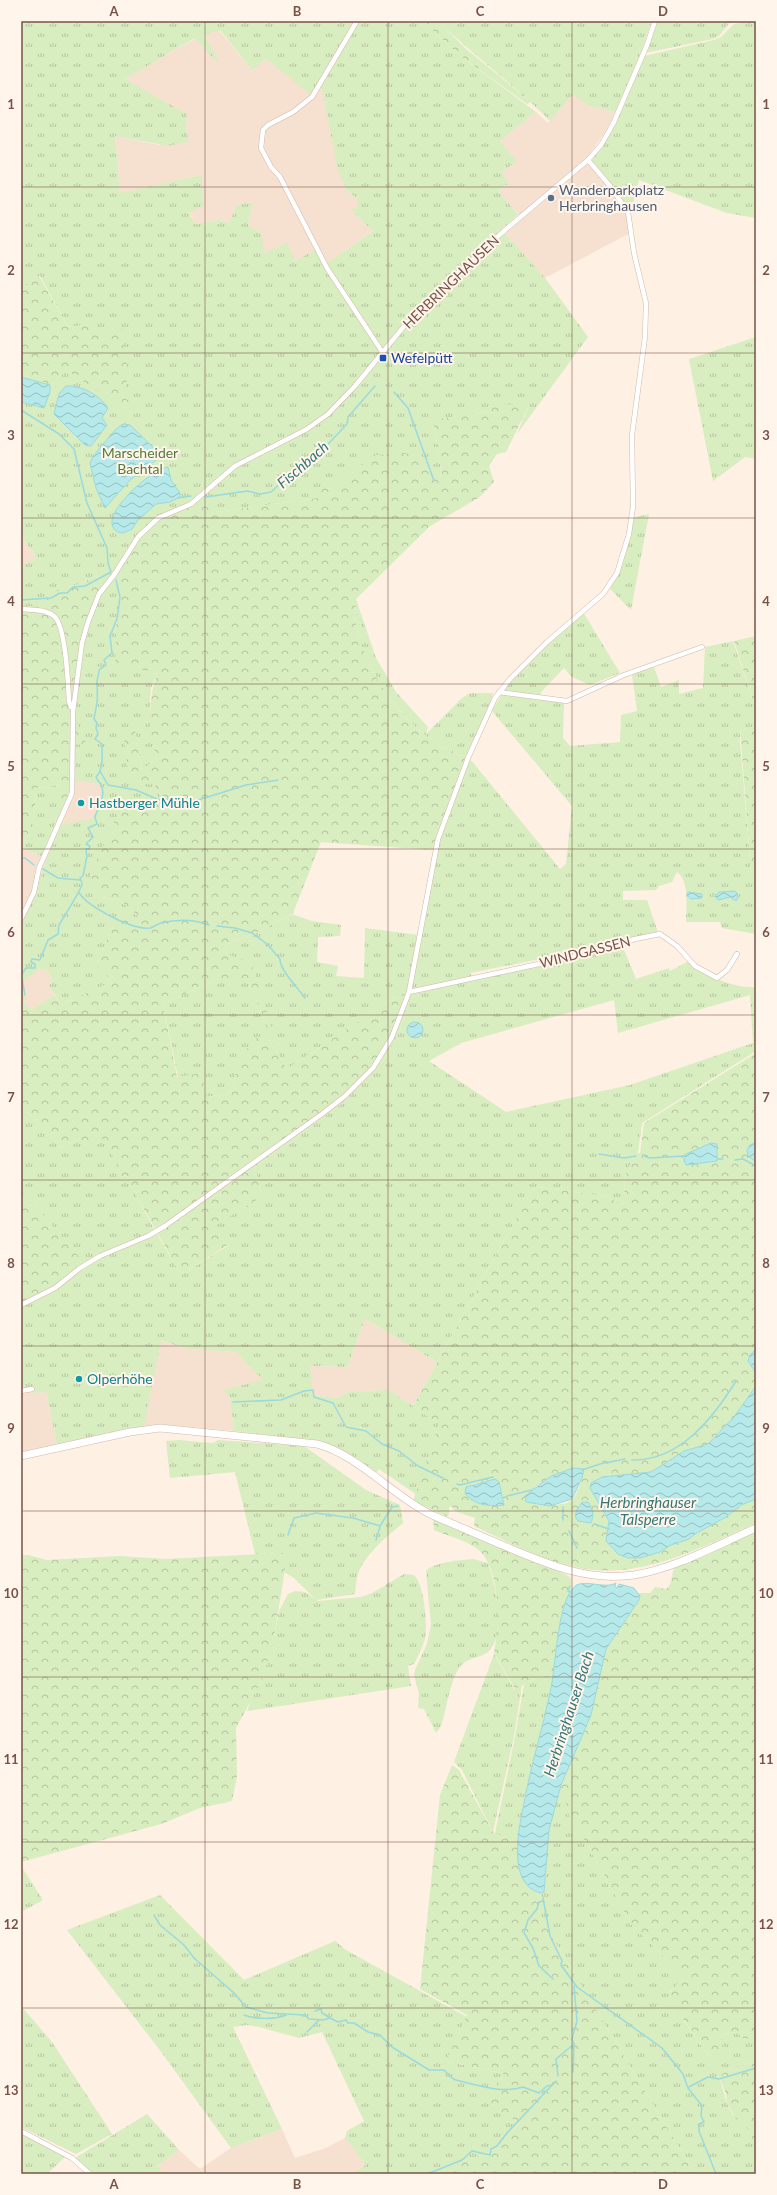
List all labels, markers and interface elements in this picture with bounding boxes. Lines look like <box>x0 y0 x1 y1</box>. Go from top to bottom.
text: A <box>108 3 119 19</box>
text: B <box>293 3 302 19</box>
text: C <box>476 3 485 19</box>
text: D <box>658 3 668 19</box>
text: 1 <box>7 96 15 112</box>
text: 1 <box>762 96 770 112</box>
place label: Wanderparkplatz Herbringhausen <box>559 181 664 214</box>
marker: Wanderparkplatz Herbringhausen <box>546 193 556 203</box>
street label: HERBRINGHAUSEN <box>399 231 502 332</box>
text: 2 <box>7 262 15 278</box>
text: 2 <box>762 262 770 278</box>
place label: Wefelpütt <box>391 349 453 366</box>
marker: Wefelpütt <box>378 353 388 363</box>
text: 3 <box>7 427 15 443</box>
text: 3 <box>762 427 770 443</box>
water label: Fischbach <box>273 437 332 492</box>
park label: Marscheider Bachtal <box>102 444 178 477</box>
text: 4 <box>7 593 15 609</box>
text: 4 <box>762 593 770 609</box>
text: 5 <box>7 758 15 774</box>
text: 5 <box>762 758 770 774</box>
place label: Hastberger Mühle <box>89 794 200 811</box>
marker: Hastberger Mühle <box>76 798 86 808</box>
text: 6 <box>7 924 15 940</box>
text: 6 <box>762 924 770 940</box>
street label: WINDGASSEN <box>538 932 632 971</box>
text: 7 <box>7 1089 15 1105</box>
text: 7 <box>762 1089 770 1105</box>
text: 8 <box>7 1255 15 1271</box>
text: 8 <box>762 1255 770 1271</box>
place label: Olperhöhe <box>87 1370 153 1387</box>
marker: Olperhöhe <box>74 1374 84 1384</box>
text: 9 <box>7 1420 15 1436</box>
text: 9 <box>762 1420 770 1436</box>
water label: Herbringhauser Talsperre <box>600 1493 697 1528</box>
text: 10 <box>3 1585 19 1601</box>
text: 10 <box>758 1585 774 1601</box>
water label: Herbringhauser Bach <box>539 1649 597 1779</box>
text: 11 <box>3 1751 19 1767</box>
text: 11 <box>758 1751 774 1767</box>
text: 12 <box>3 1916 19 1932</box>
text: 12 <box>758 1916 774 1932</box>
text: 13 <box>3 2082 19 2098</box>
text: 13 <box>758 2082 774 2098</box>
text: A <box>108 2176 119 2192</box>
text: B <box>293 2176 302 2192</box>
text: C <box>476 2176 485 2192</box>
text: D <box>658 2176 668 2192</box>

